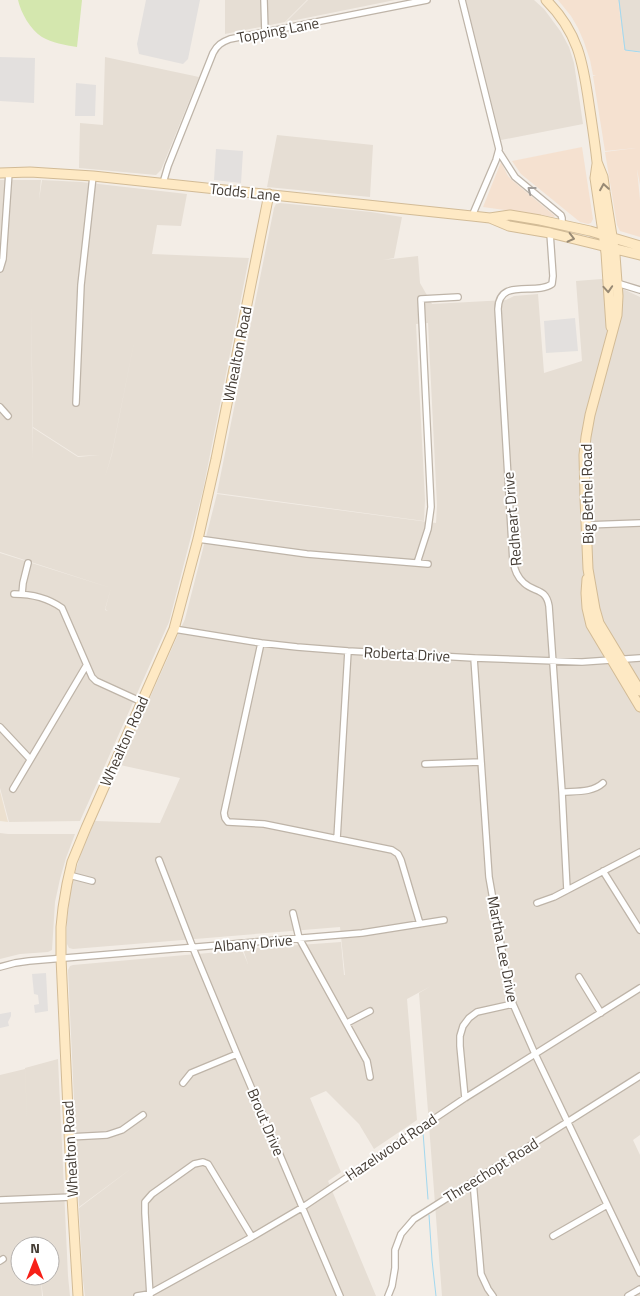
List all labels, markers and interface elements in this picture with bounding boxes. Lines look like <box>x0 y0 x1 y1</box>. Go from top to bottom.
street label: Topping Lane <box>235 11 321 49</box>
street label: Todds Lane <box>209 177 281 207</box>
one-way arrow <box>600 183 610 192</box>
one-way arrow <box>527 187 537 196</box>
one-way arrow <box>566 232 575 243</box>
one-way arrow <box>603 285 614 293</box>
street label: Whealton Road <box>216 304 258 404</box>
street label: Big Bethel Road <box>575 444 599 544</box>
street label: Redheart Drive <box>496 471 528 567</box>
street label: Roberta Drive <box>363 640 451 668</box>
street label: Whealton Road <box>94 692 154 790</box>
street label: Martha Lee Drive <box>481 894 525 1004</box>
street label: Albany Drive <box>213 928 293 958</box>
street label: Brout Drive <box>241 1085 291 1159</box>
street label: Whealton Road <box>56 1100 84 1198</box>
street label: Hazelwood Road <box>340 1108 442 1186</box>
street label: Threechopt Road <box>439 1132 543 1208</box>
north arrow <box>10 1236 60 1286</box>
text: N <box>30 1237 40 1258</box>

